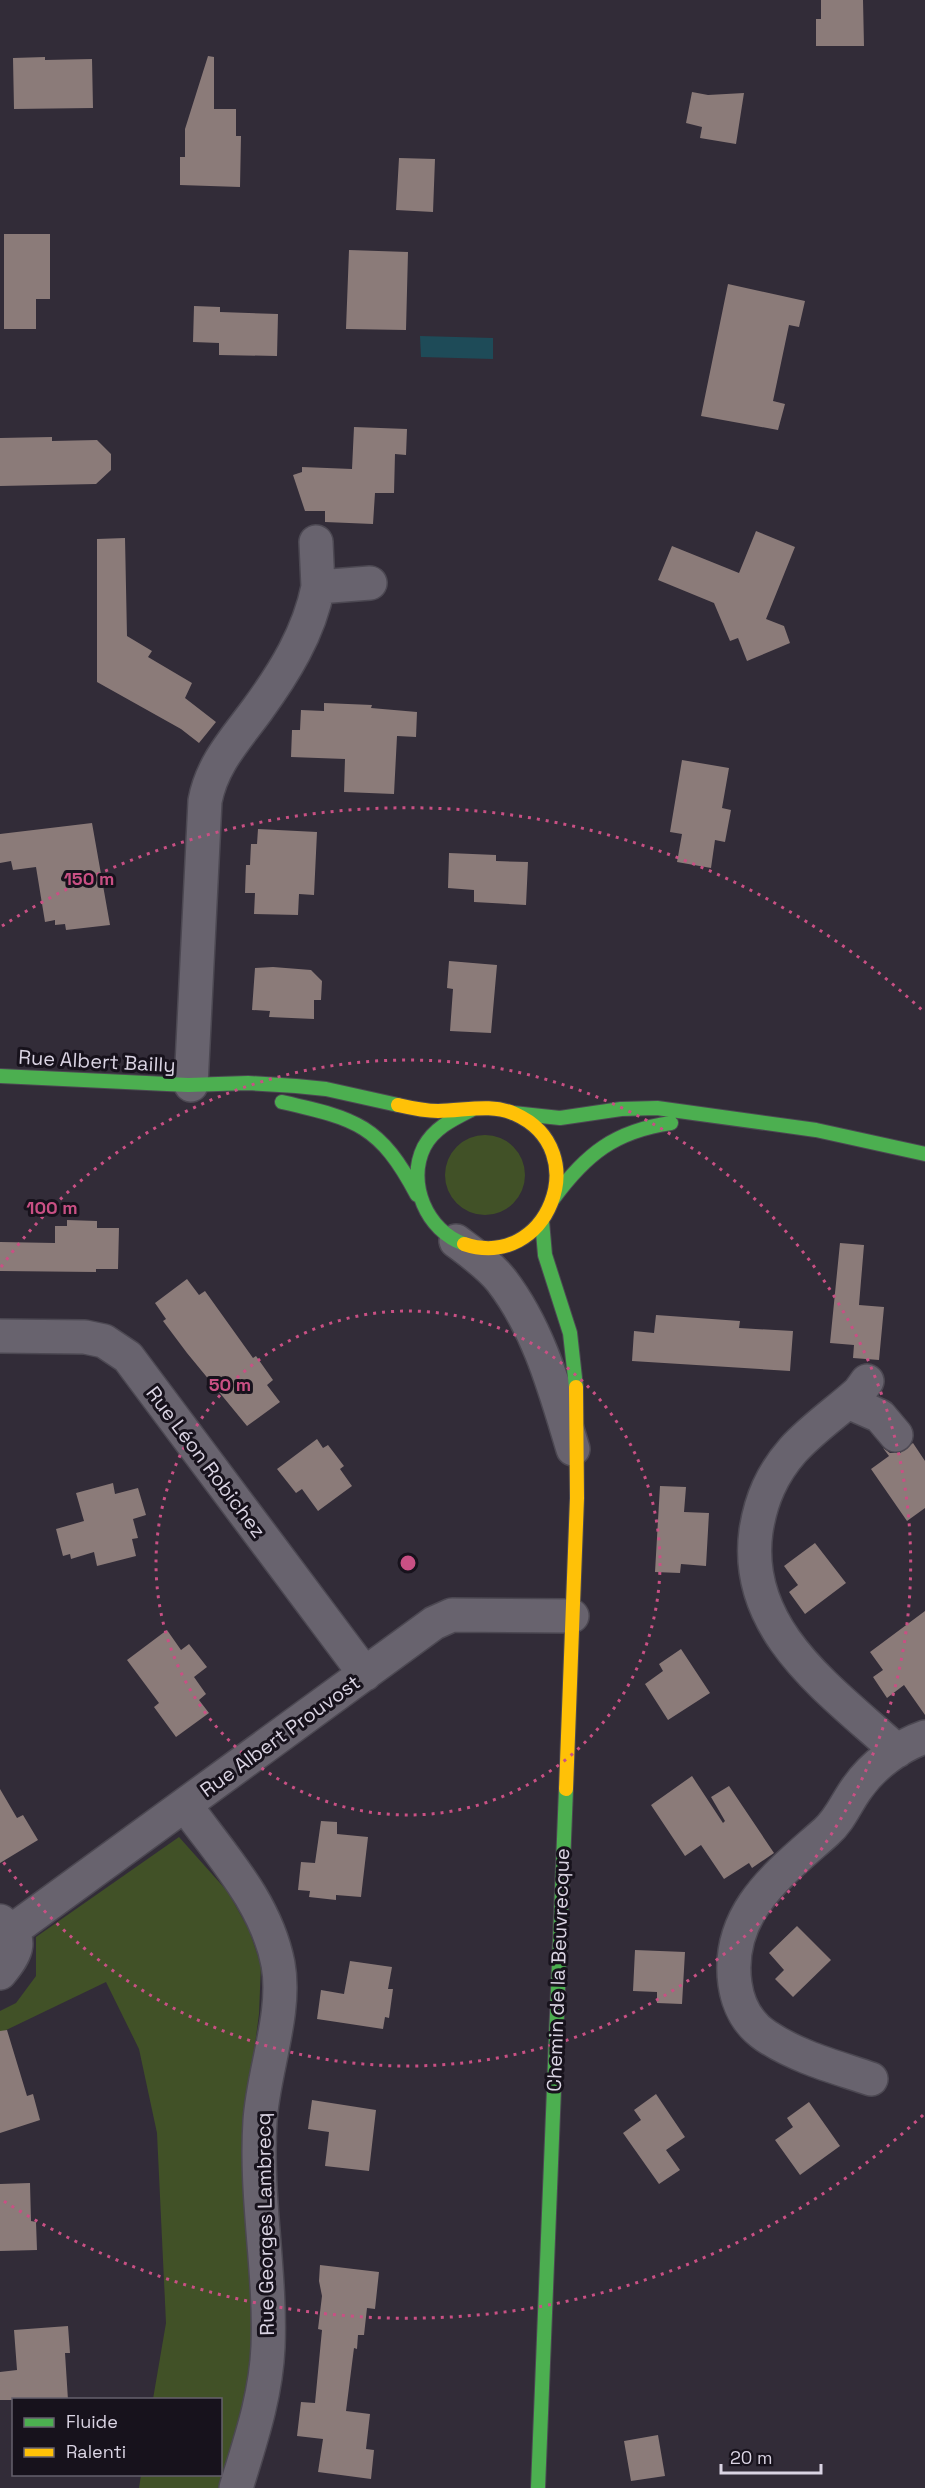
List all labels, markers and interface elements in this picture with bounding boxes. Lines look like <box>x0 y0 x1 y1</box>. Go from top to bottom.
text: 150 m <box>64 867 114 890</box>
street label: Rue Albert Bailly <box>18 1044 176 1078</box>
text: 100 m <box>26 1196 78 1219</box>
text: 50 m <box>209 1373 251 1396</box>
street label: Rue Léon Robichez <box>140 1381 272 1543</box>
centre of rings <box>398 1553 418 1573</box>
street label: Rue Albert Prouvost <box>195 1669 365 1803</box>
street label: Chemin de la Beuvrecque <box>541 1848 575 2092</box>
street label: Rue Georges Lambrecq <box>250 2112 280 2336</box>
legend <box>12 2398 222 2476</box>
text: Fluide <box>66 2410 118 2433</box>
scale bar <box>721 2437 822 2475</box>
text: Ralenti <box>66 2440 126 2463</box>
text: 20 m <box>730 2446 773 2469</box>

